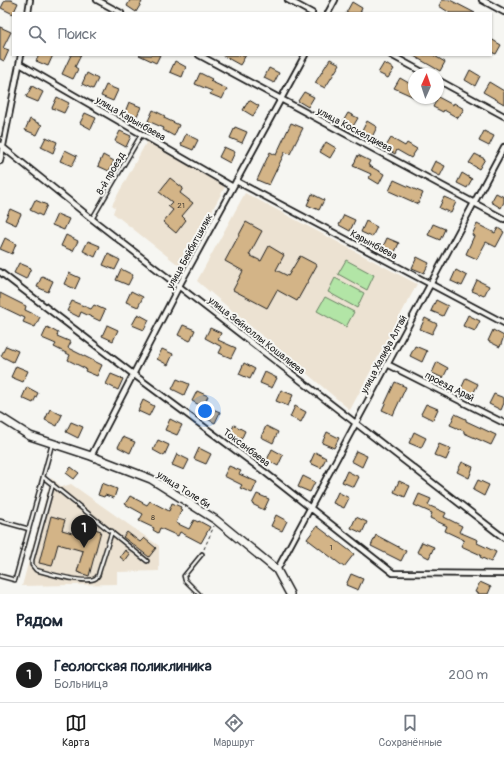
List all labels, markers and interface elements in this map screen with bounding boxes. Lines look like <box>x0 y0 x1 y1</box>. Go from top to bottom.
search box <box>12 12 492 56</box>
icon: search <box>26 23 48 45</box>
text: Поиск <box>58 25 97 44</box>
north arrow <box>408 68 444 104</box>
street label: улица Карынбаева <box>93 94 168 144</box>
street label: улица Коскелдиева <box>314 104 395 155</box>
street label: 8-й проезд <box>94 150 128 197</box>
house number: 21 <box>177 201 185 210</box>
street label: улица Бейбитшилик <box>164 212 216 292</box>
street label: Карынбаева <box>348 228 399 262</box>
street label: улица Зейноллы Кошалиева <box>205 294 307 377</box>
street label: улица Халифа Алтай <box>358 313 410 397</box>
street label: проезд Арай <box>423 369 476 405</box>
your location <box>195 401 215 421</box>
street label: Токсанбаева <box>221 426 273 470</box>
street label: улица Толе би <box>154 468 213 511</box>
house number: 8 <box>151 513 155 522</box>
pin: 1 <box>71 515 97 548</box>
house number: 1 <box>329 543 333 552</box>
text: Рядом <box>16 610 63 631</box>
text: Геологская поликлиника <box>54 657 212 676</box>
text: 1 <box>26 667 32 683</box>
text: 200 m <box>449 667 488 683</box>
text: Больница <box>54 676 108 692</box>
tab: Карта <box>62 712 89 749</box>
tab: Маршрут <box>213 712 255 749</box>
tab: Сохранённые <box>379 712 442 749</box>

